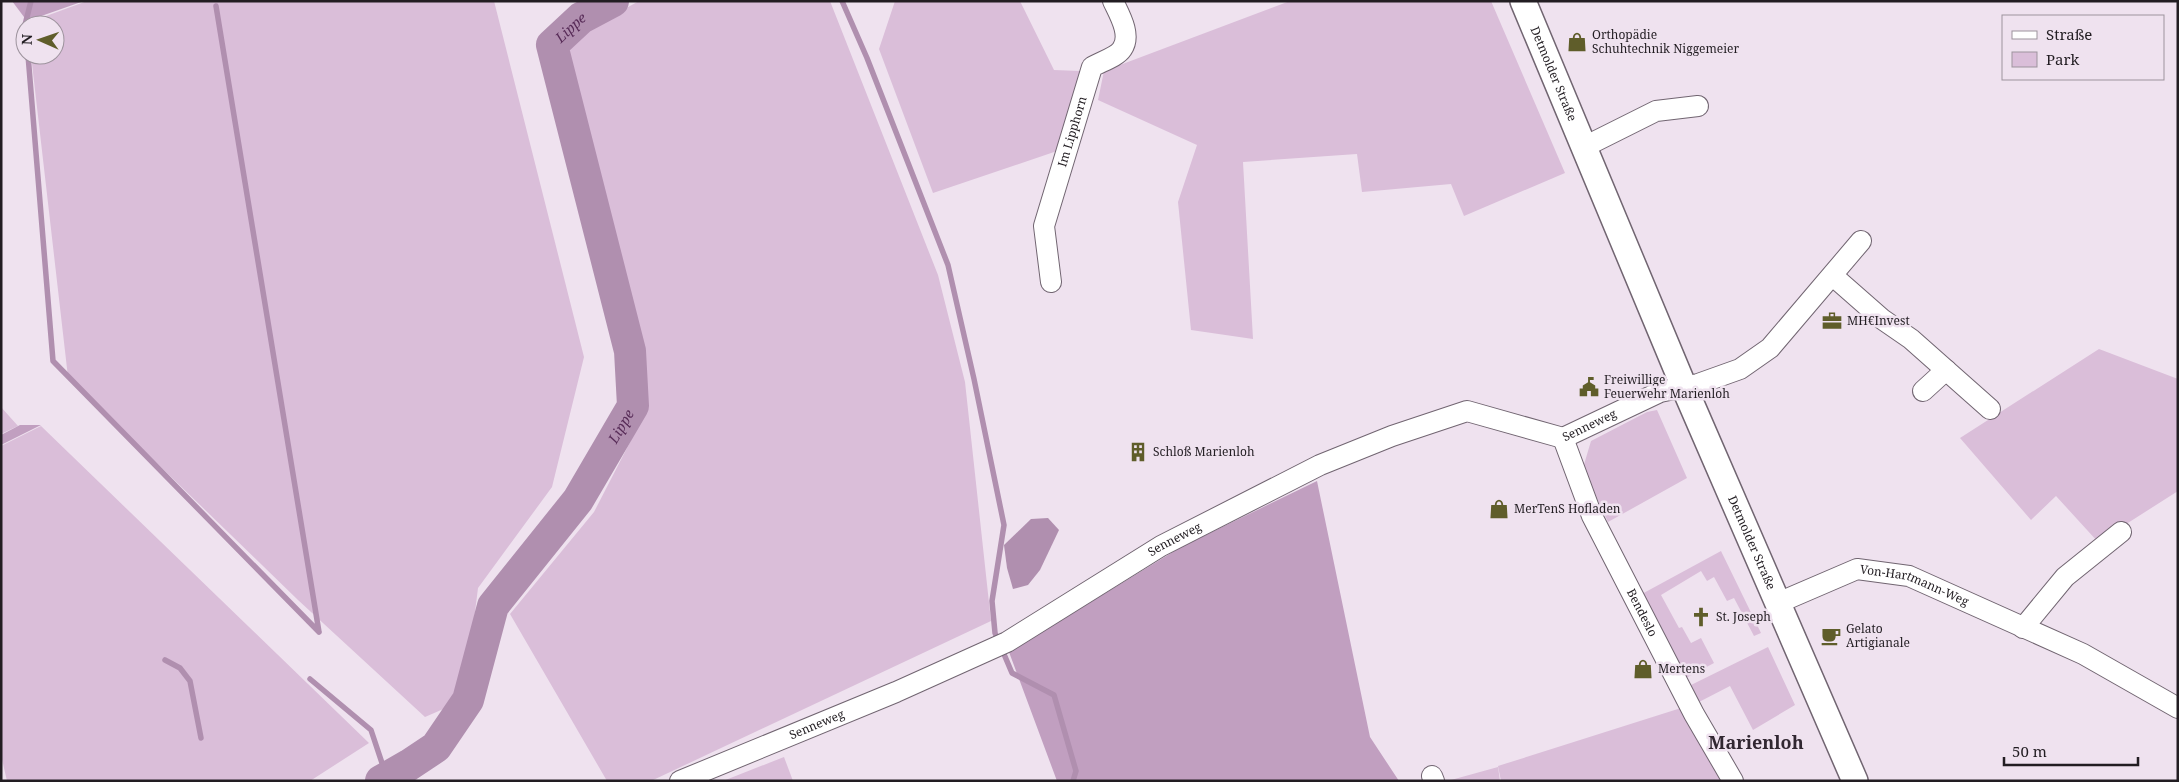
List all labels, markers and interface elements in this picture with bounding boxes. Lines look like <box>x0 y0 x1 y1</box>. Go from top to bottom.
water label: Lippe <box>550 7 589 47</box>
north arrow <box>15 15 65 65</box>
legend <box>2002 15 2164 80</box>
street label: Detmolder Straße <box>1527 24 1581 124</box>
text: Straße <box>2046 24 2092 44</box>
place label: Orthopädie Schuhtechnik Niggemeier <box>1592 26 1740 57</box>
shop icon: Orthopädie Schuhtechnik Niggemeier <box>1566 31 1588 53</box>
text: N <box>17 34 36 45</box>
text: Park <box>2046 49 2080 69</box>
street label: Im Lipphorn <box>1053 94 1091 169</box>
office icon: MH€Invest <box>1821 310 1843 332</box>
place label: MH€Invest <box>1847 312 1910 329</box>
place label: Freiwillige Feuerwehr Marienloh <box>1604 371 1730 402</box>
public building icon: Freiwillige Feuerwehr Marienloh <box>1578 376 1600 398</box>
street label: Senneweg <box>1559 405 1620 445</box>
water label: Lippe <box>603 406 638 447</box>
building icon: Schloß Marienloh <box>1127 441 1149 463</box>
place label: Schloß Marienloh <box>1153 443 1255 460</box>
street label: Detmolder Straße <box>1724 493 1780 592</box>
shop icon: MerTenS Hofladen <box>1488 498 1510 520</box>
place label: MerTenS Hofladen <box>1514 500 1621 517</box>
street label: Senneweg <box>1144 518 1205 560</box>
street label: Von-Hartmann-Weg <box>1859 560 1972 610</box>
street label: Bendeslo <box>1623 586 1662 640</box>
church icon: St. Joseph <box>1690 606 1712 628</box>
place label: St. Joseph <box>1716 608 1771 625</box>
place label: Gelato Artigianale <box>1846 620 1910 651</box>
cafe icon: Gelato Artigianale <box>1820 625 1842 647</box>
shop icon: Mertens <box>1632 658 1654 680</box>
place label: Mertens <box>1658 660 1705 677</box>
street label: Senneweg <box>787 705 847 743</box>
district label: Marienloh <box>1708 730 1804 754</box>
scale bar <box>2004 734 2138 766</box>
text: 50 m <box>2012 741 2047 761</box>

